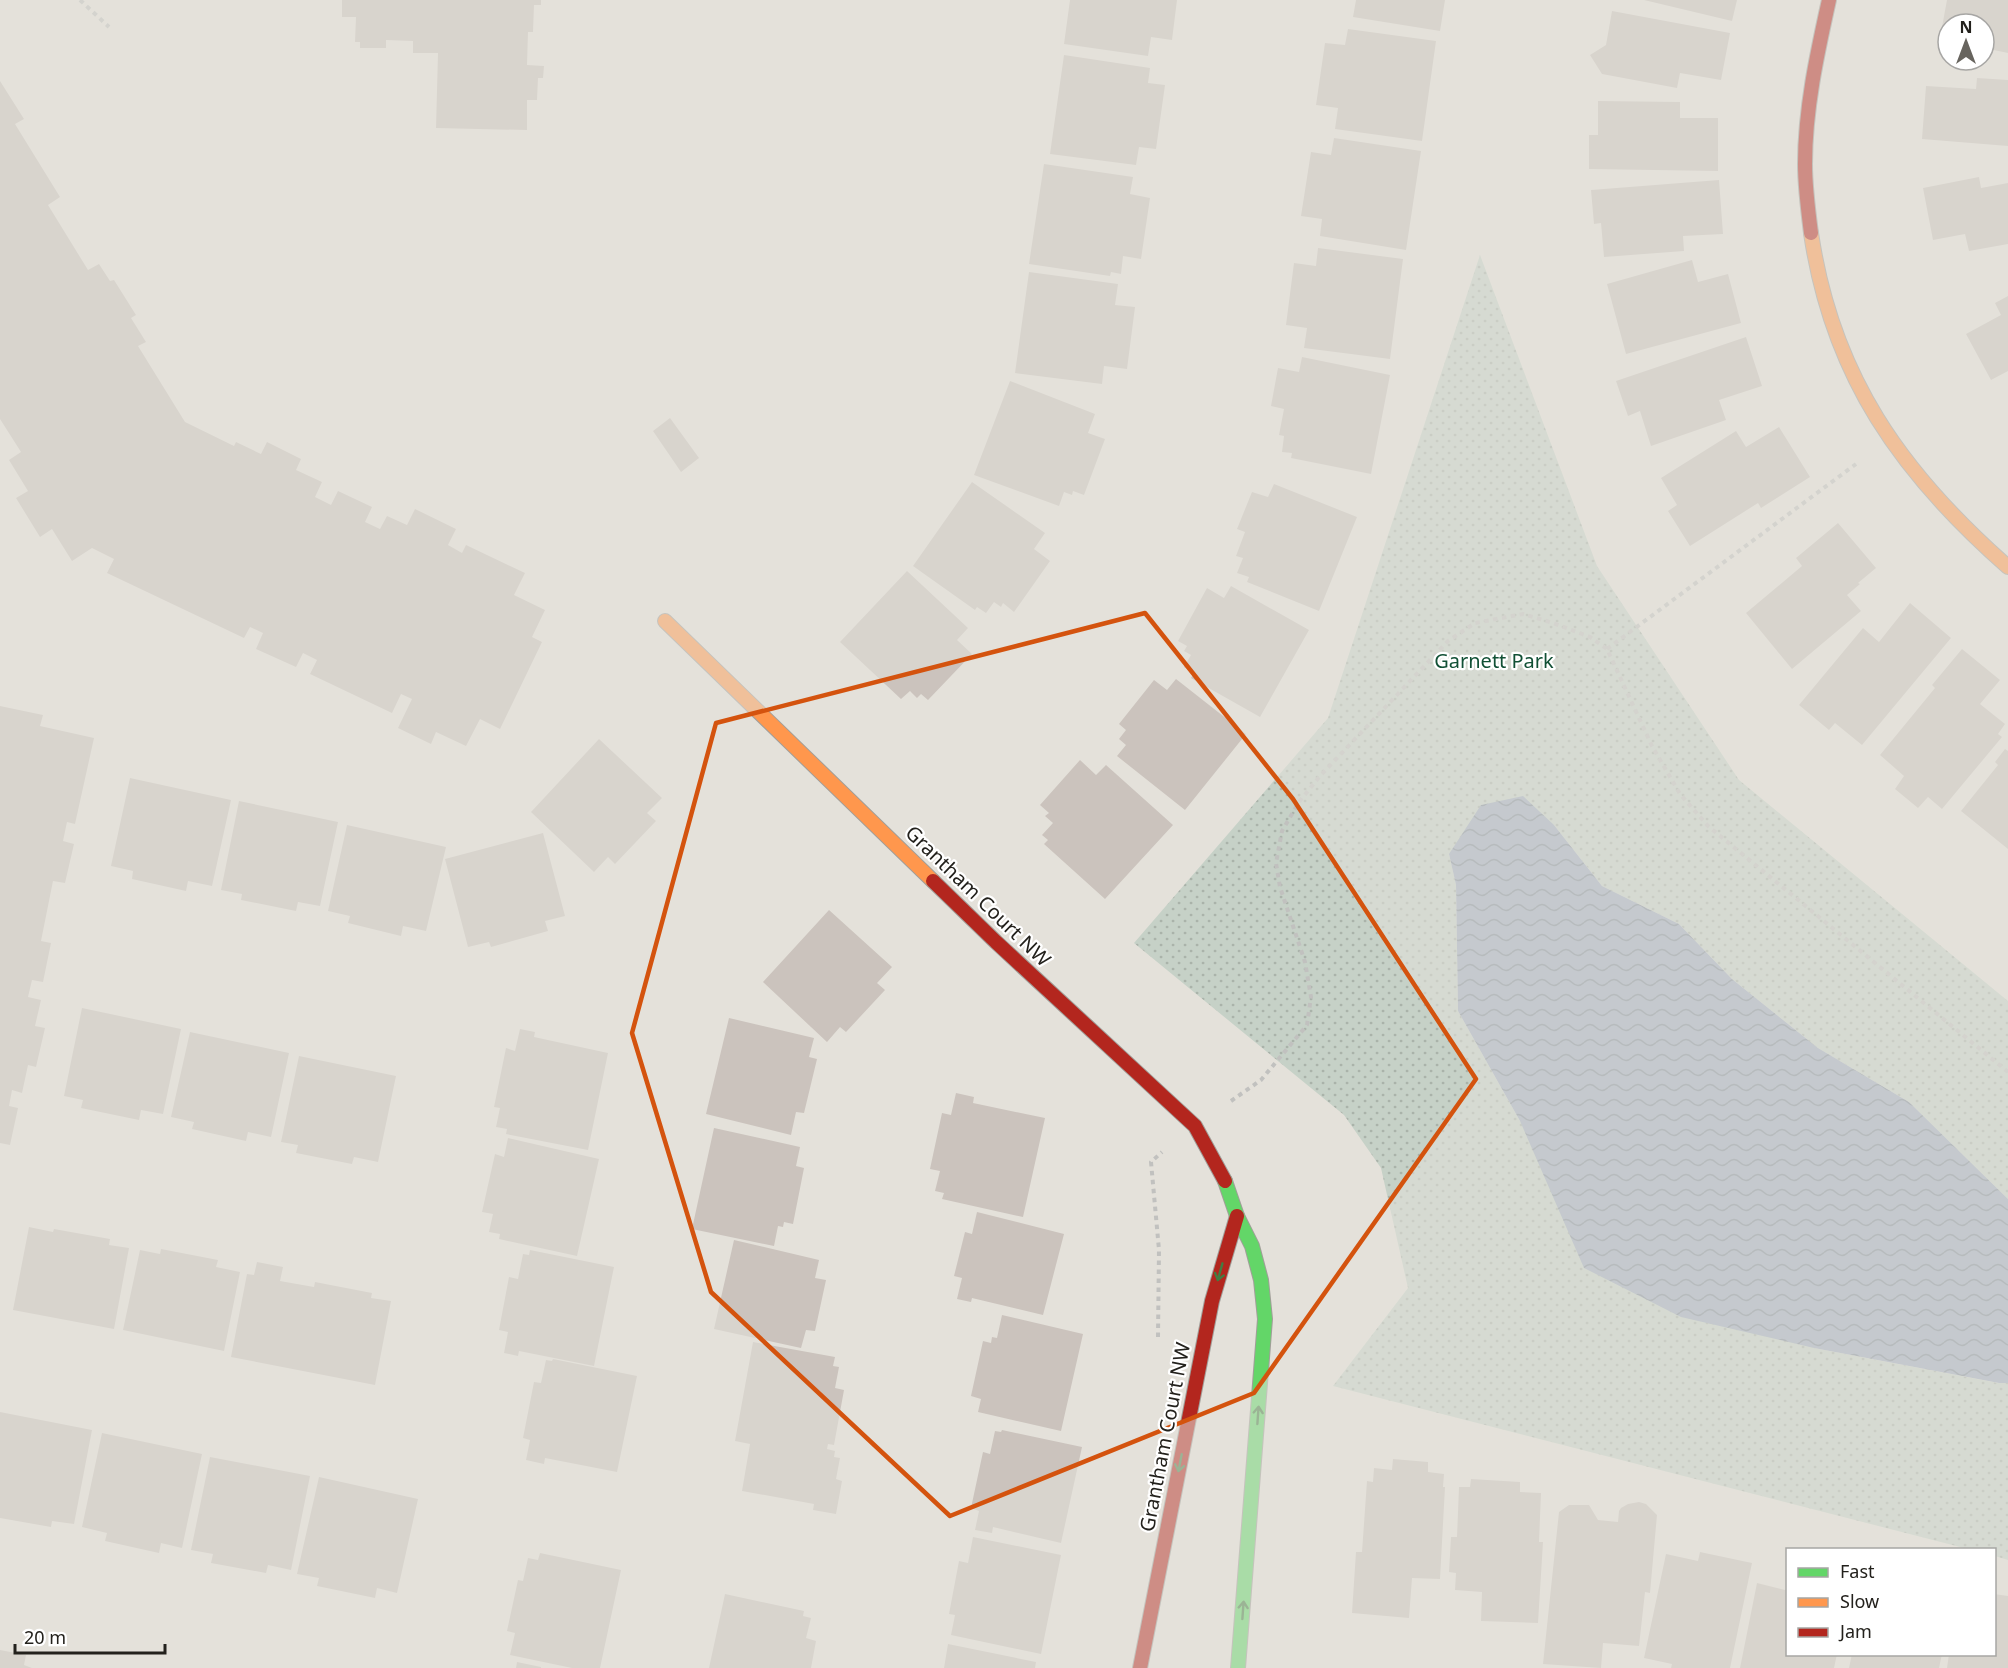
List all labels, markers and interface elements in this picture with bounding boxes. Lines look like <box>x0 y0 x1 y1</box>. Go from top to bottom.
north arrow <box>1936 12 1996 72</box>
text: N <box>1959 16 1973 38</box>
park label: Garnett Park <box>1434 647 1554 674</box>
street label: Grantham Court NW <box>900 819 1057 972</box>
one-way arrow <box>1214 1262 1225 1281</box>
street label: Grantham Court NW <box>1133 1340 1196 1534</box>
one-way arrow <box>1252 1406 1263 1426</box>
one-way arrow <box>1174 1453 1185 1472</box>
legend <box>1786 1548 1996 1656</box>
text: Fast <box>1840 1559 1875 1583</box>
text: Slow <box>1840 1589 1879 1613</box>
one-way arrow <box>1237 1600 1248 1620</box>
scale bar <box>15 1617 165 1655</box>
text: Jam <box>1838 1619 1872 1643</box>
text: 20 m <box>24 1625 66 1649</box>

